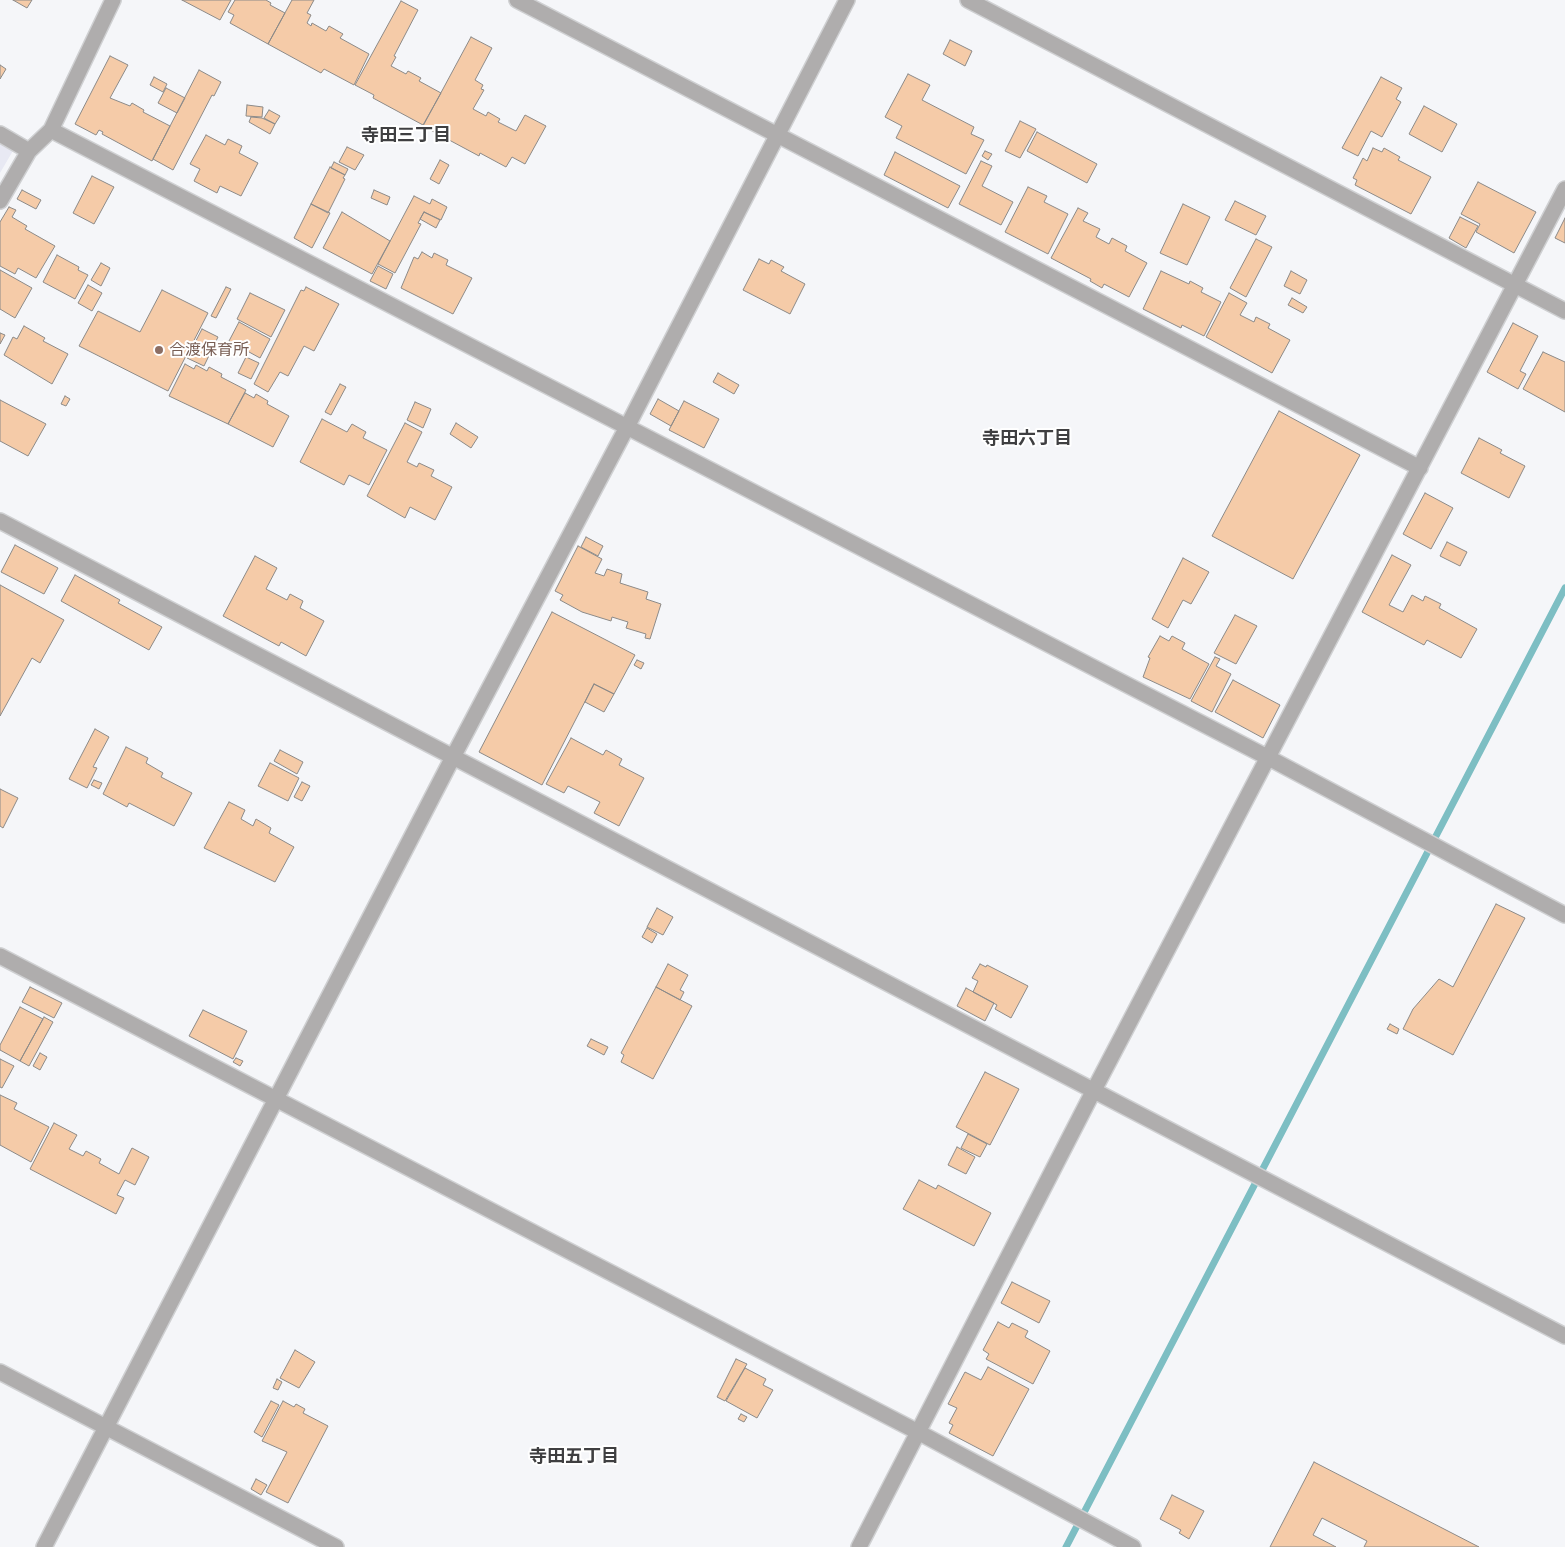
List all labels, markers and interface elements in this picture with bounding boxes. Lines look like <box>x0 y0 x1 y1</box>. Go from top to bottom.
district label: 寺田三丁目 <box>361 124 451 146</box>
place label: 合渡保育所 <box>169 340 249 360</box>
marker: 合渡保育所 <box>153 344 165 356</box>
district label: 寺田六丁目 <box>982 427 1072 449</box>
district label: 寺田五丁目 <box>529 1445 619 1467</box>

